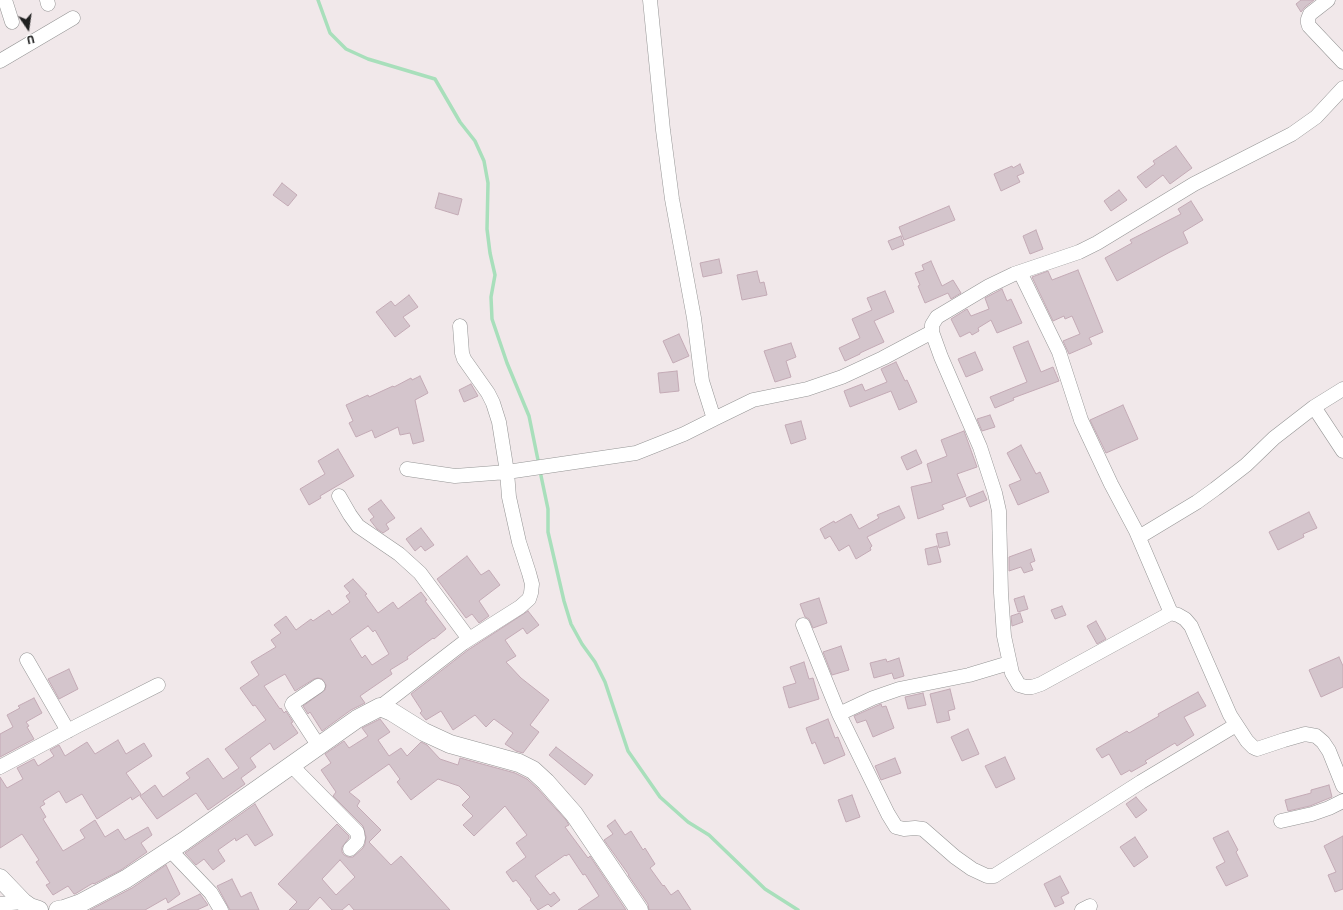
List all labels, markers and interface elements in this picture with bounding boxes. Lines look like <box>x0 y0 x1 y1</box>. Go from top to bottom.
north arrow <box>8 8 48 48</box>
text: U <box>26 33 36 47</box>

